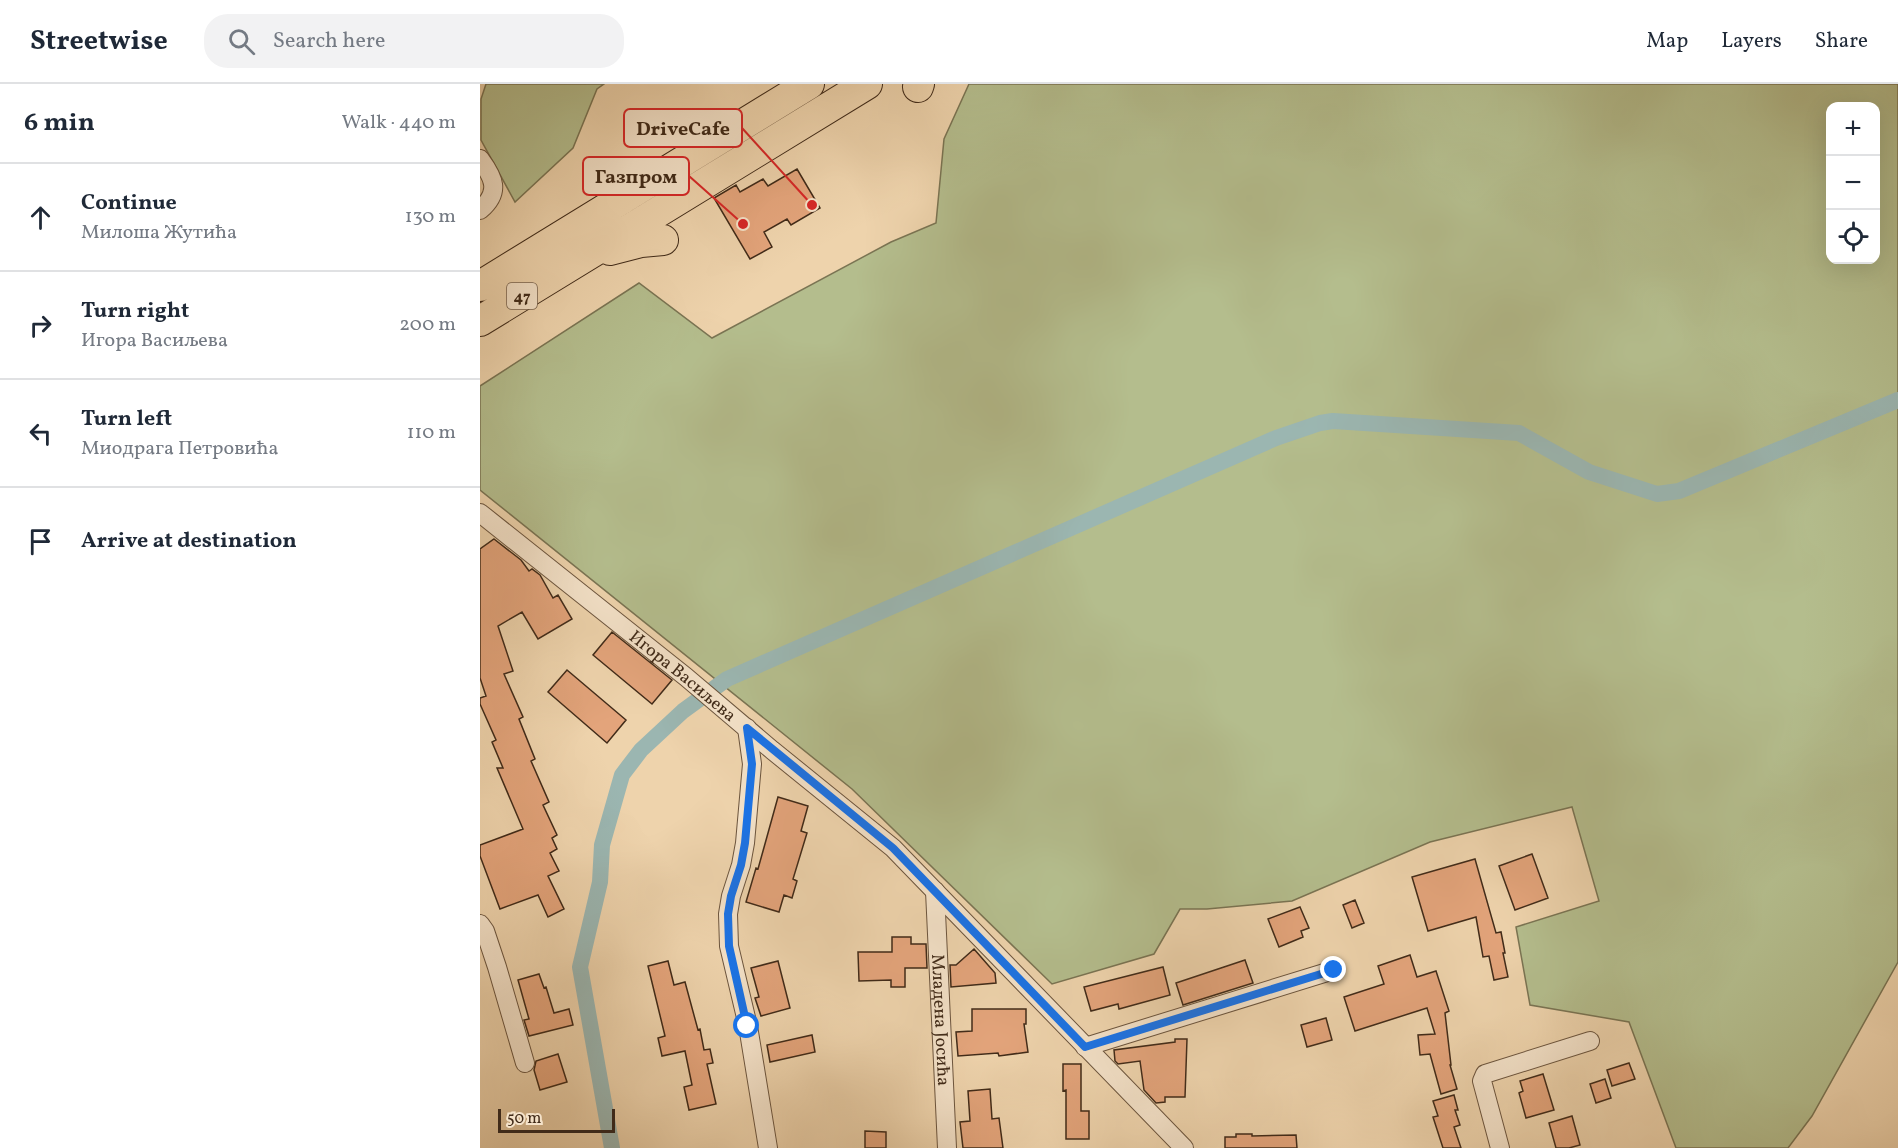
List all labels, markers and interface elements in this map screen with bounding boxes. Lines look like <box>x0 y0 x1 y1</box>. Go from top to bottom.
search box <box>204 14 624 68</box>
text: Streetwise <box>30 22 168 61</box>
icon: search <box>225 25 258 58</box>
text: Search here <box>273 26 385 57</box>
text: Map <box>1646 27 1688 56</box>
text: Layers <box>1721 27 1782 56</box>
text: Share <box>1815 27 1868 56</box>
map controls <box>1826 102 1880 264</box>
button: + <box>1826 102 1880 156</box>
text: 6 min <box>24 105 95 141</box>
text: Walk · 440 m <box>341 109 456 137</box>
callout: DriveCafe <box>624 109 742 147</box>
text: DriveCafe <box>636 116 730 144</box>
button: − <box>1826 156 1880 210</box>
callout: Газпром <box>583 157 689 195</box>
text: Газпром <box>595 164 677 192</box>
text: Continue <box>81 188 177 219</box>
icon: ahead <box>24 201 57 234</box>
text: 130 m <box>405 203 456 231</box>
button: locate <box>1826 210 1880 264</box>
text: Милоша Жутића <box>81 219 237 247</box>
road number: 47 <box>507 283 537 309</box>
text: Turn right <box>81 296 189 327</box>
icon: right <box>24 309 57 342</box>
text: 200 m <box>399 311 456 339</box>
text: Игора Васиљева <box>81 327 228 355</box>
text: Turn left <box>81 404 172 435</box>
icon: left <box>24 417 57 450</box>
text: 110 m <box>407 419 456 447</box>
text: Миодрага Петровића <box>81 435 278 463</box>
icon: arrive <box>24 525 57 558</box>
text: Arrive at destination <box>81 526 297 557</box>
street label: Игора Васиљева <box>623 625 741 728</box>
street label: Младена Јосића <box>924 953 955 1087</box>
route end <box>1320 956 1346 982</box>
route start <box>733 1012 759 1038</box>
scale bar <box>498 1106 615 1134</box>
text: 50 m <box>507 1108 541 1130</box>

